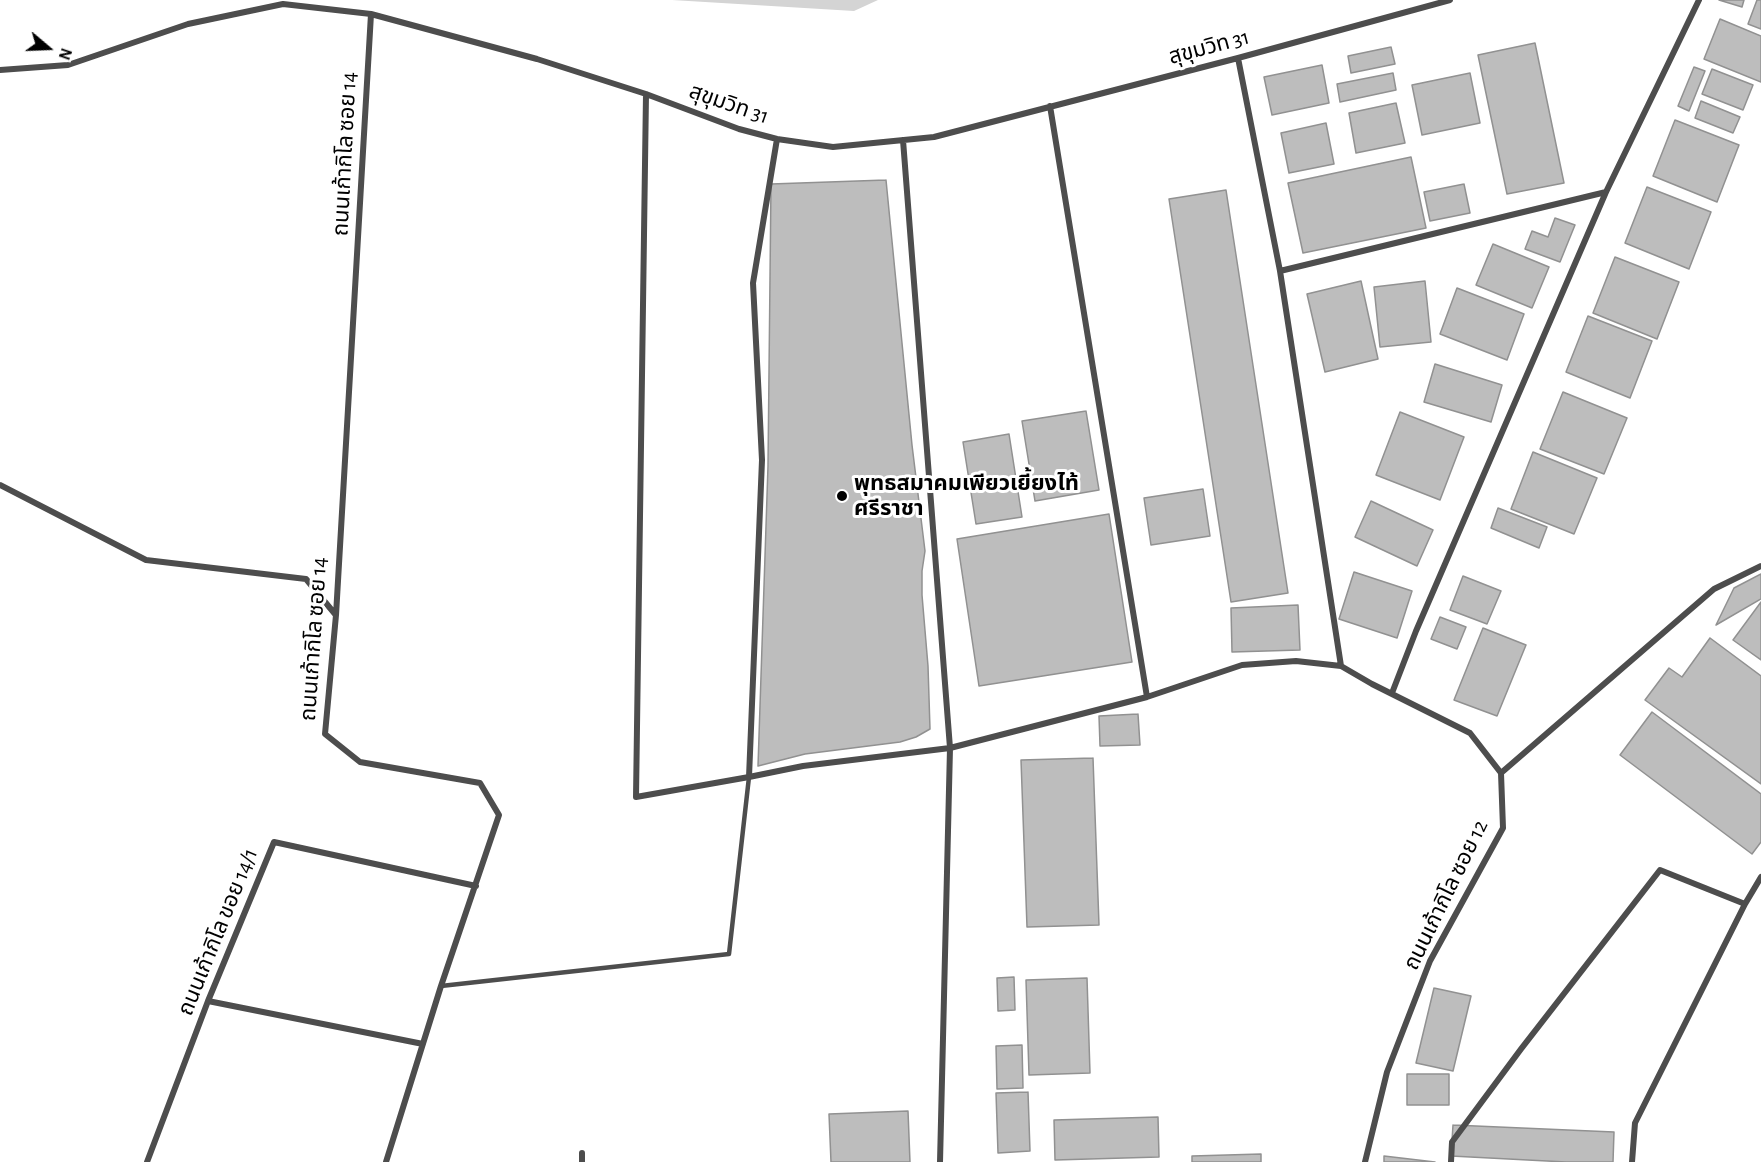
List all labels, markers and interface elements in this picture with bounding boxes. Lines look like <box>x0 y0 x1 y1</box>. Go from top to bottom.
north arrow <box>18 18 78 78</box>
street label: สุขุมวิท 31 <box>1166 24 1252 70</box>
text: N <box>56 46 74 62</box>
street label: ถนนเก้ากิโล ซอย 14 <box>328 71 362 237</box>
street label: สุขุมวิท 31 <box>686 78 772 130</box>
place label: พุทธสมาคมเพียวเยี้ยงไท้ ศรีราชา <box>854 470 1079 522</box>
marker: พุทธสมาคมเพียวเยี้ยงไท้ ศรีราชา <box>835 489 849 503</box>
street label: ถนนเก้ากิโล ซอย 14 <box>295 556 333 722</box>
street label: ถนนเก้ากิโล ซอย 12 <box>1398 816 1494 974</box>
street label: ถนนเก้ากิโล ขอย 14/1 <box>172 844 264 1020</box>

